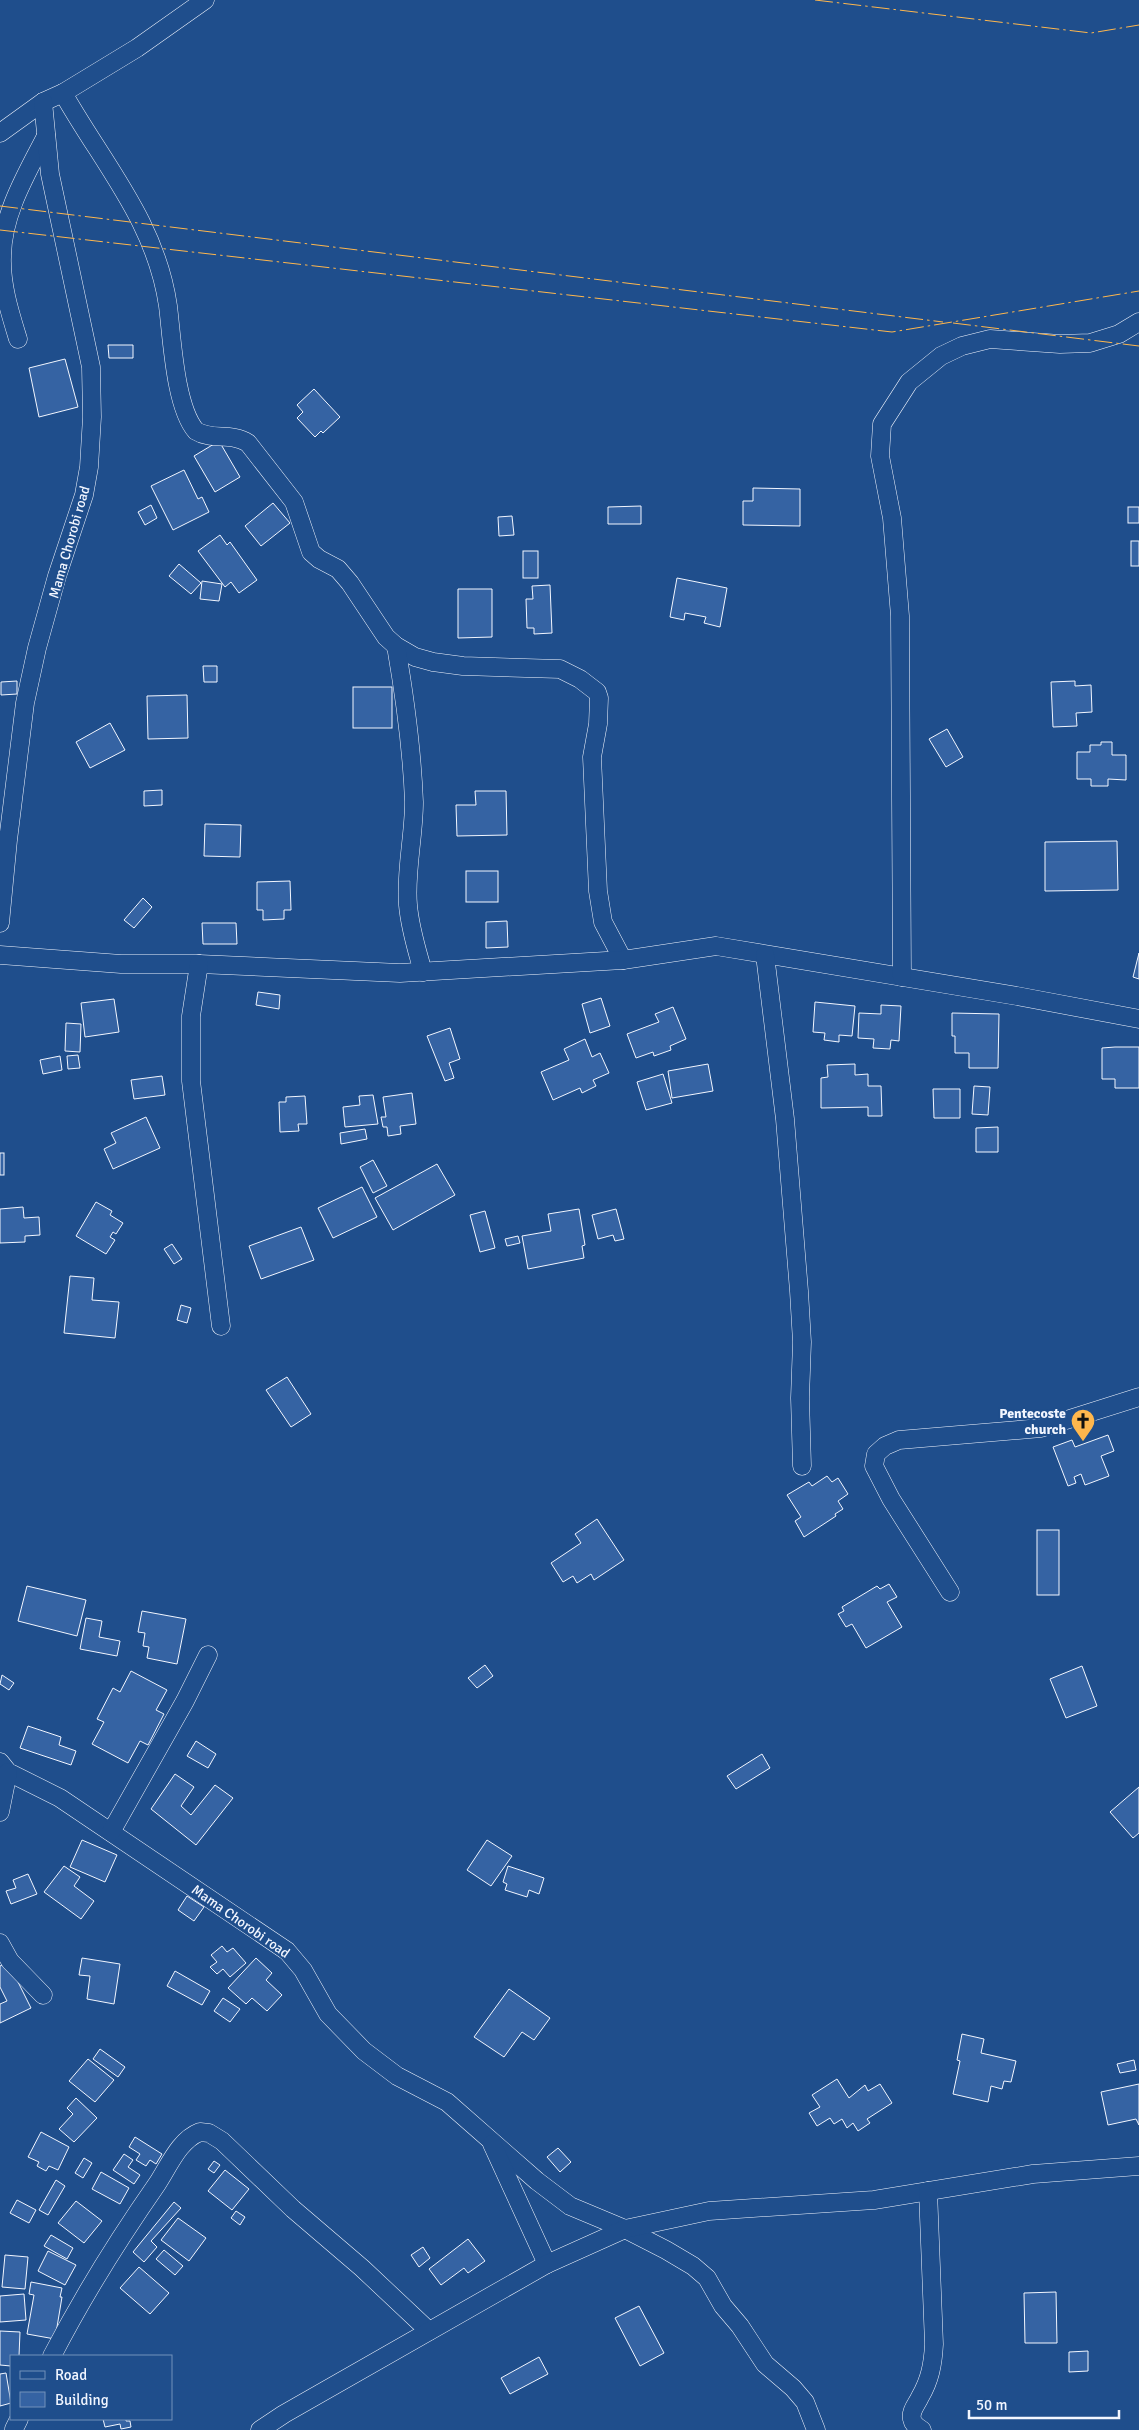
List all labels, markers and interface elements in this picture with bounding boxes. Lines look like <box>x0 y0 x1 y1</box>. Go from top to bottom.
street label: Mama Chorobi road <box>45 484 94 600</box>
place label: Pentecoste church <box>999 1405 1066 1438</box>
church icon: Pentecoste church <box>1070 1408 1096 1442</box>
street label: Mama Chorobi road <box>188 1881 293 1962</box>
legend <box>10 2355 172 2420</box>
text: Road <box>55 2366 87 2384</box>
scale bar <box>969 2388 1119 2420</box>
text: Building <box>55 2391 109 2409</box>
text: 50 m <box>976 2396 1007 2414</box>

